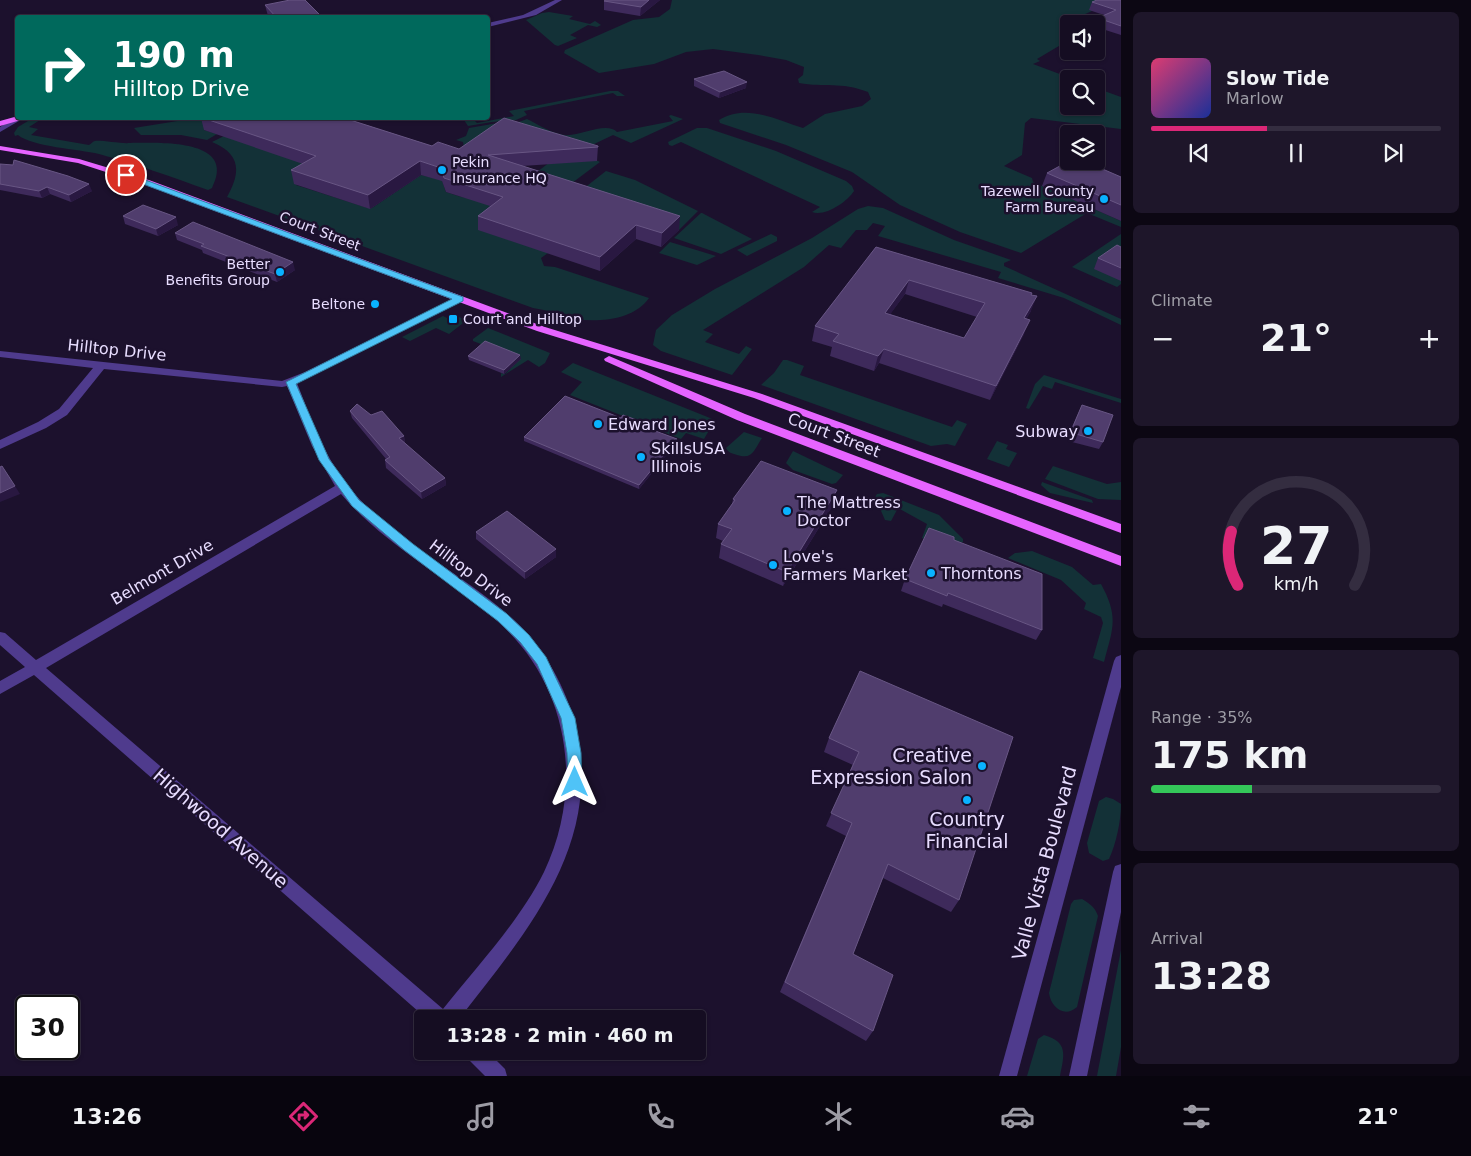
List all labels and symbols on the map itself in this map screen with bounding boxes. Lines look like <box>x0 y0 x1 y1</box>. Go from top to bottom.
pin <box>105 154 147 196</box>
place label: Pekin Insurance HQ <box>452 154 547 186</box>
marker: Pekin Insurance HQ <box>436 164 448 176</box>
place label: Tazewell County Farm Bureau <box>980 183 1094 215</box>
marker: Tazewell County Farm Bureau <box>1098 193 1110 205</box>
street label: Court Street <box>277 208 363 254</box>
place label: Better Benefits Group <box>166 256 270 288</box>
marker: Better Benefits Group <box>274 266 286 278</box>
place label: Beltone <box>311 296 365 312</box>
marker: Beltone <box>369 298 381 310</box>
place label: Court and Hilltop <box>463 311 582 327</box>
marker: Court and Hilltop <box>447 313 459 325</box>
street label: Hilltop Drive <box>67 335 167 365</box>
street label: Court Street <box>785 409 883 461</box>
place label: Edward Jones <box>608 415 716 434</box>
marker: Edward Jones <box>592 418 604 430</box>
place label: Subway <box>1015 422 1078 441</box>
marker: Subway <box>1082 425 1094 437</box>
place label: SkillsUSA Illinois <box>651 439 725 476</box>
marker: SkillsUSA Illinois <box>635 451 647 463</box>
place label: The Mattress Doctor <box>796 493 901 530</box>
marker: The Mattress Doctor <box>781 505 793 517</box>
street label: Belmont Drive <box>108 535 216 609</box>
street label: Hilltop Drive <box>426 536 516 610</box>
place label: Love's Farmers Market <box>783 547 907 584</box>
marker: Love's Farmers Market <box>767 559 779 571</box>
place label: Thorntons <box>940 564 1022 583</box>
marker: Thorntons <box>925 567 937 579</box>
place label: Creative Expression Salon <box>810 744 972 788</box>
position arrow <box>548 755 600 807</box>
marker: Creative Expression Salon <box>976 760 988 772</box>
street label: Valle Vista Boulevard <box>1007 763 1081 963</box>
street label: Highwood Avenue <box>149 764 293 892</box>
marker: Country Financial <box>961 794 973 806</box>
place label: Country Financial <box>925 808 1009 852</box>
speed limit sign: 30 <box>15 995 80 1060</box>

